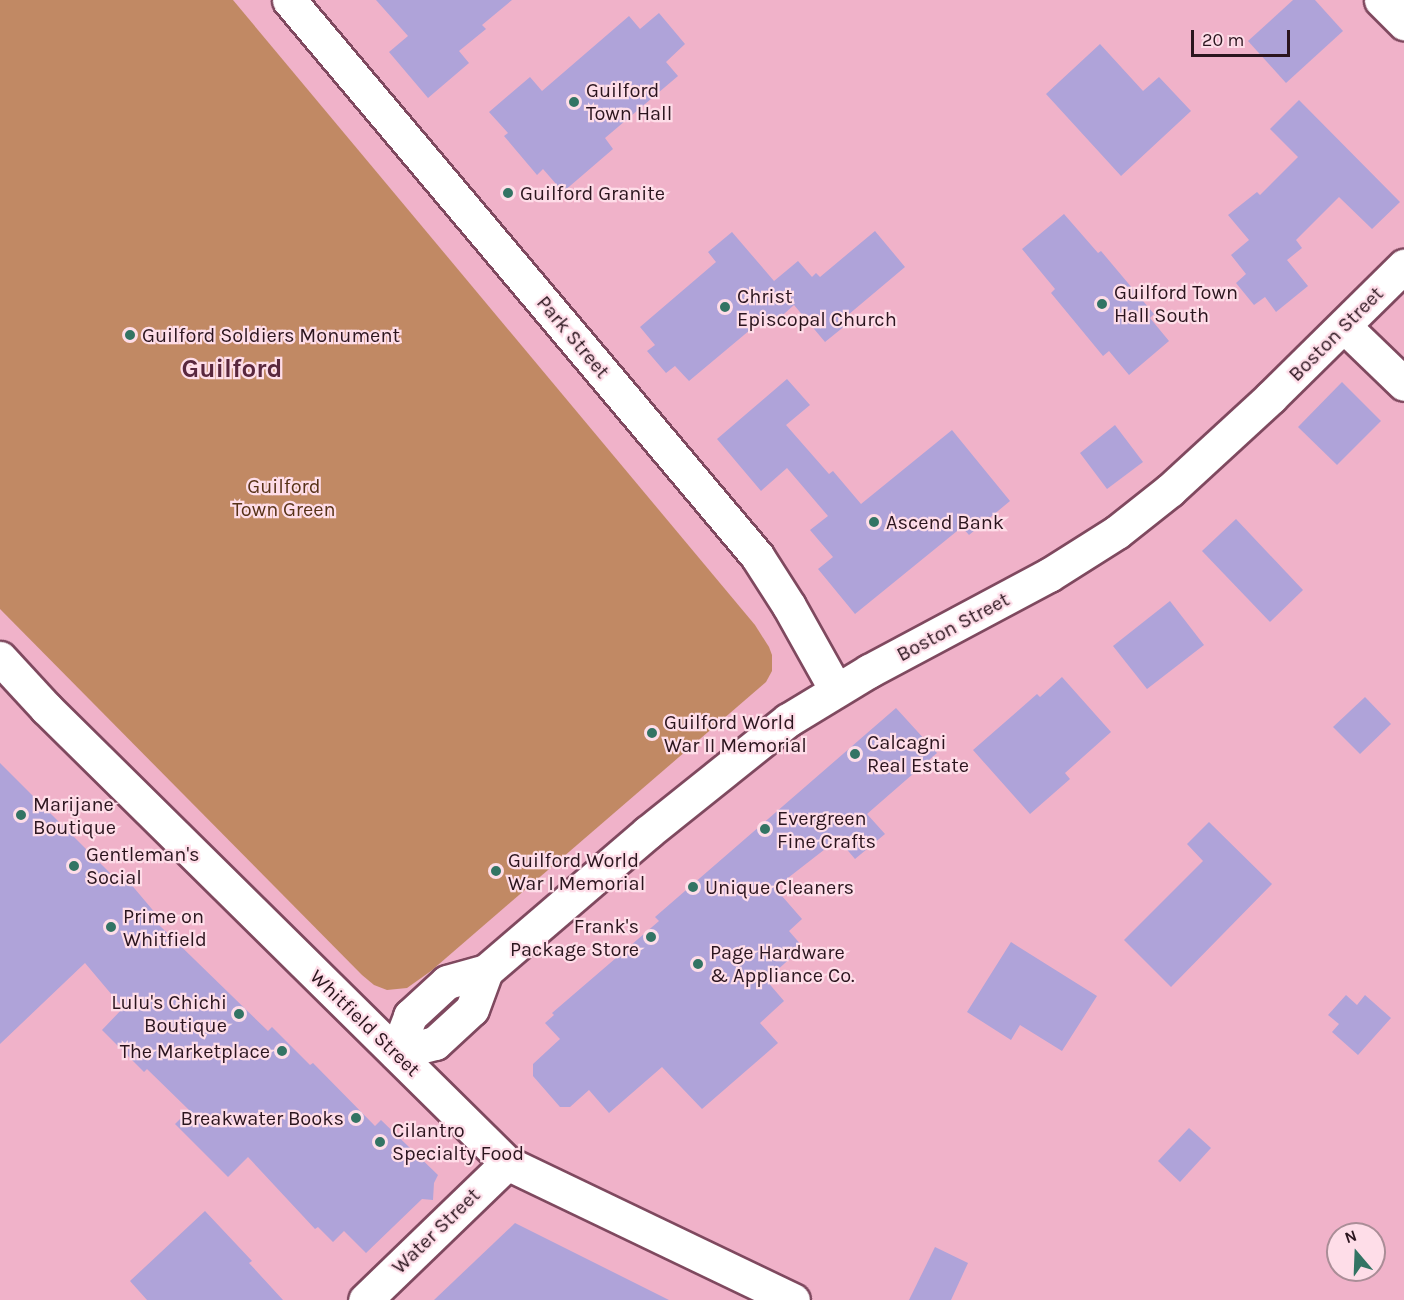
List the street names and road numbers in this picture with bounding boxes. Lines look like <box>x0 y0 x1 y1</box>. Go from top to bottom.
street label: Boston Street <box>1284 282 1388 386</box>
street label: Park Street <box>532 291 614 383</box>
street label: Boston Street <box>893 587 1013 667</box>
street label: Whitfield Street <box>305 964 425 1082</box>
street label: Water Street <box>387 1183 485 1279</box>

